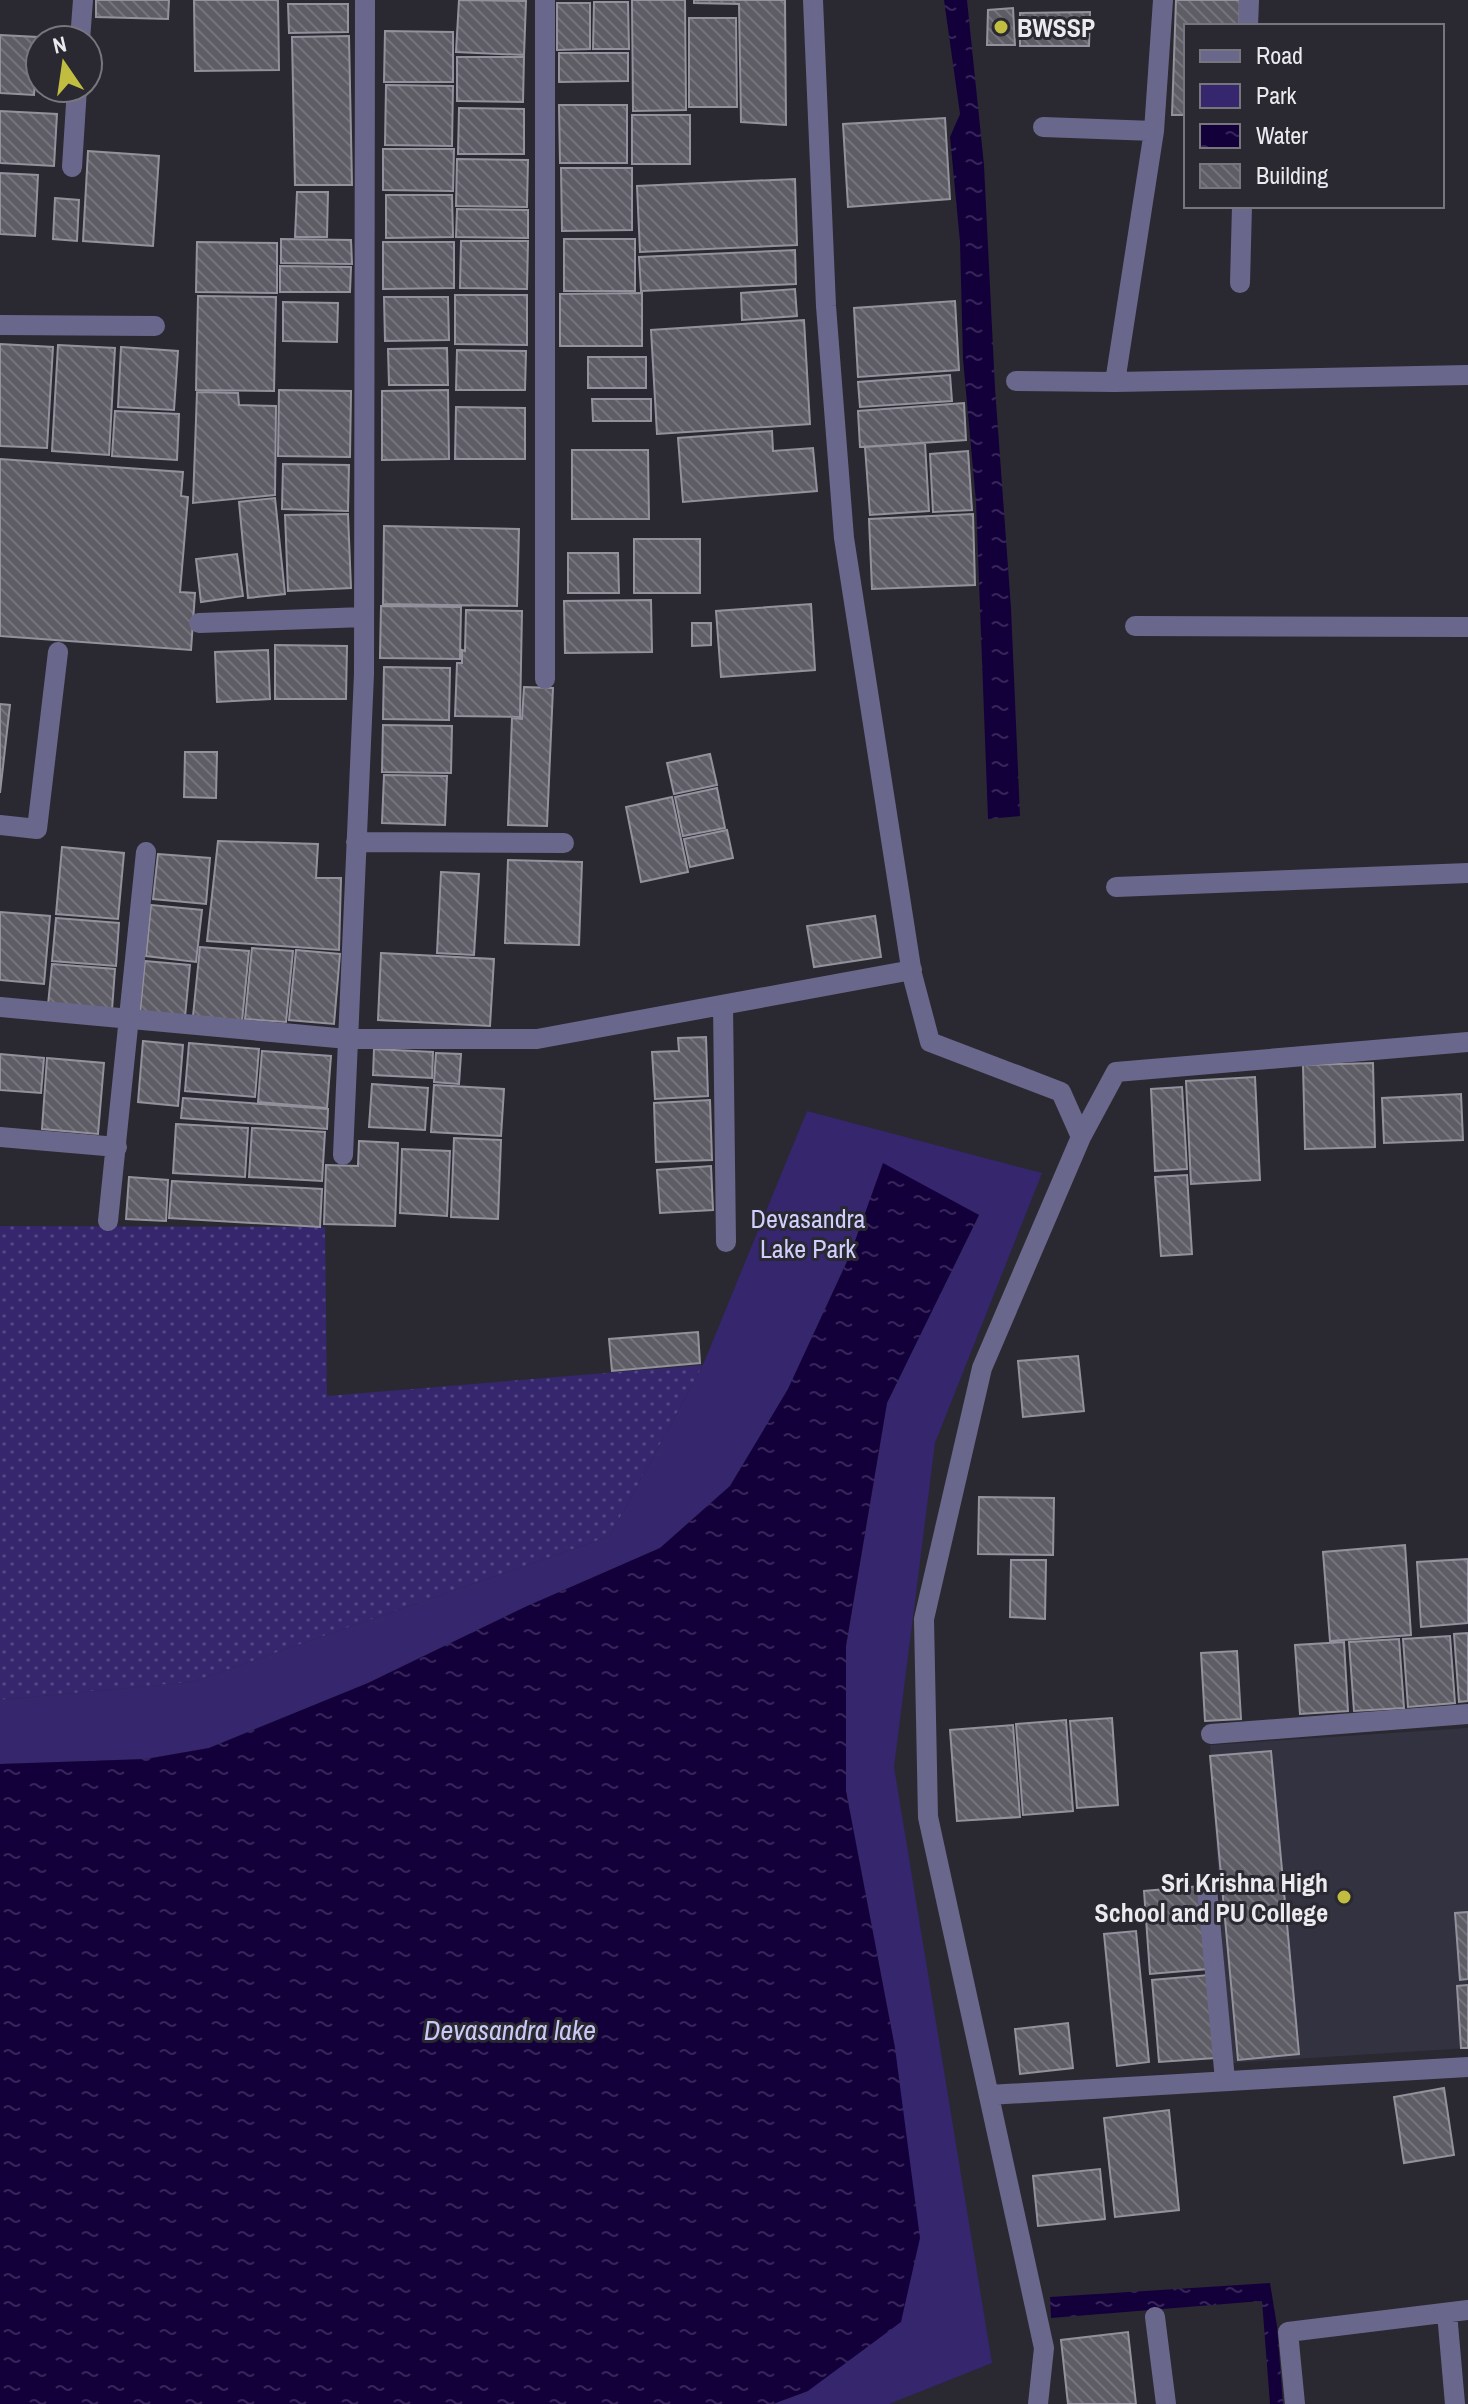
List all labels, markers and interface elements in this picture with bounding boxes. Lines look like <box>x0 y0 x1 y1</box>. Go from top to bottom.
place label: BWSSP <box>1017 10 1095 45</box>
marker: BWSSP <box>992 18 1010 36</box>
north arrow <box>24 24 104 104</box>
legend <box>1184 24 1444 208</box>
text: N <box>50 28 69 61</box>
text: Road <box>1256 39 1303 71</box>
text: Park <box>1256 79 1297 111</box>
text: Water <box>1256 119 1308 151</box>
text: Building <box>1256 159 1328 191</box>
park label: Devasandra Lake Park <box>751 1201 866 1266</box>
place label: Sri Krishna High School and PU College <box>1095 1865 1328 1930</box>
marker: Sri Krishna High School and PU College <box>1335 1888 1353 1906</box>
water label: Devasandra lake <box>424 2011 596 2049</box>

